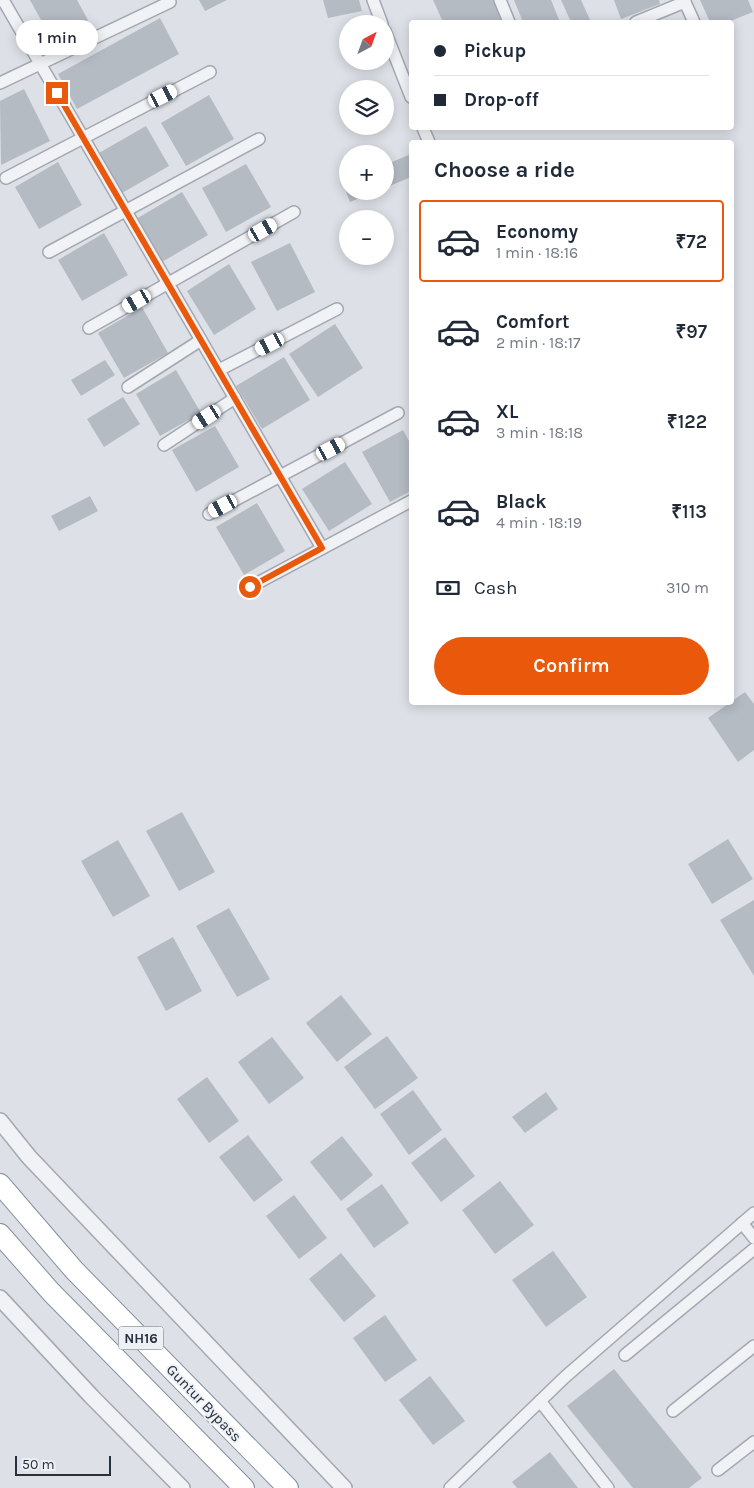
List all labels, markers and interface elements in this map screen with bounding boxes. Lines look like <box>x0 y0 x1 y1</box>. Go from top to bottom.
north arrow <box>339 15 394 70</box>
map controls <box>339 15 394 265</box>
callout: 1 min <box>16 21 98 56</box>
text: 1 min <box>37 28 77 47</box>
text: Pickup <box>464 40 526 62</box>
button: layers <box>339 80 394 135</box>
route end <box>46 82 68 104</box>
car <box>146 83 179 109</box>
text: Drop-off <box>464 89 539 111</box>
button: + <box>339 145 394 200</box>
text: Choose a ride <box>434 157 575 183</box>
button: − <box>339 210 394 265</box>
car <box>246 216 279 244</box>
icon: car <box>436 219 481 264</box>
text: Economy <box>496 221 578 243</box>
text: ₹72 <box>675 231 707 253</box>
text: 1 min · 18:16 <box>496 243 578 262</box>
car <box>120 287 153 315</box>
icon: car <box>436 309 481 354</box>
text: Comfort <box>496 311 570 333</box>
text: ₹97 <box>675 321 707 343</box>
car <box>253 331 286 357</box>
text: 2 min · 18:17 <box>496 333 581 352</box>
icon: car <box>436 399 481 444</box>
text: XL <box>496 401 518 423</box>
car <box>190 403 223 431</box>
text: ₹122 <box>667 411 707 433</box>
text: 3 min · 18:18 <box>496 423 583 442</box>
car <box>314 435 347 463</box>
icon: car <box>436 489 481 534</box>
text: Black <box>496 491 547 513</box>
car <box>206 492 239 520</box>
text: ₹113 <box>671 501 707 523</box>
text: 4 min · 18:19 <box>496 513 582 532</box>
icon: cash <box>434 574 462 602</box>
route start <box>239 576 261 598</box>
text: Cash <box>474 577 518 599</box>
text: 310 m <box>666 578 709 597</box>
button: Confirm <box>434 637 709 695</box>
road number: NH16 <box>118 1326 164 1350</box>
street label: Guntur Bypass <box>163 1361 245 1445</box>
scale bar <box>15 1453 111 1476</box>
text: 50 m <box>22 1456 55 1473</box>

